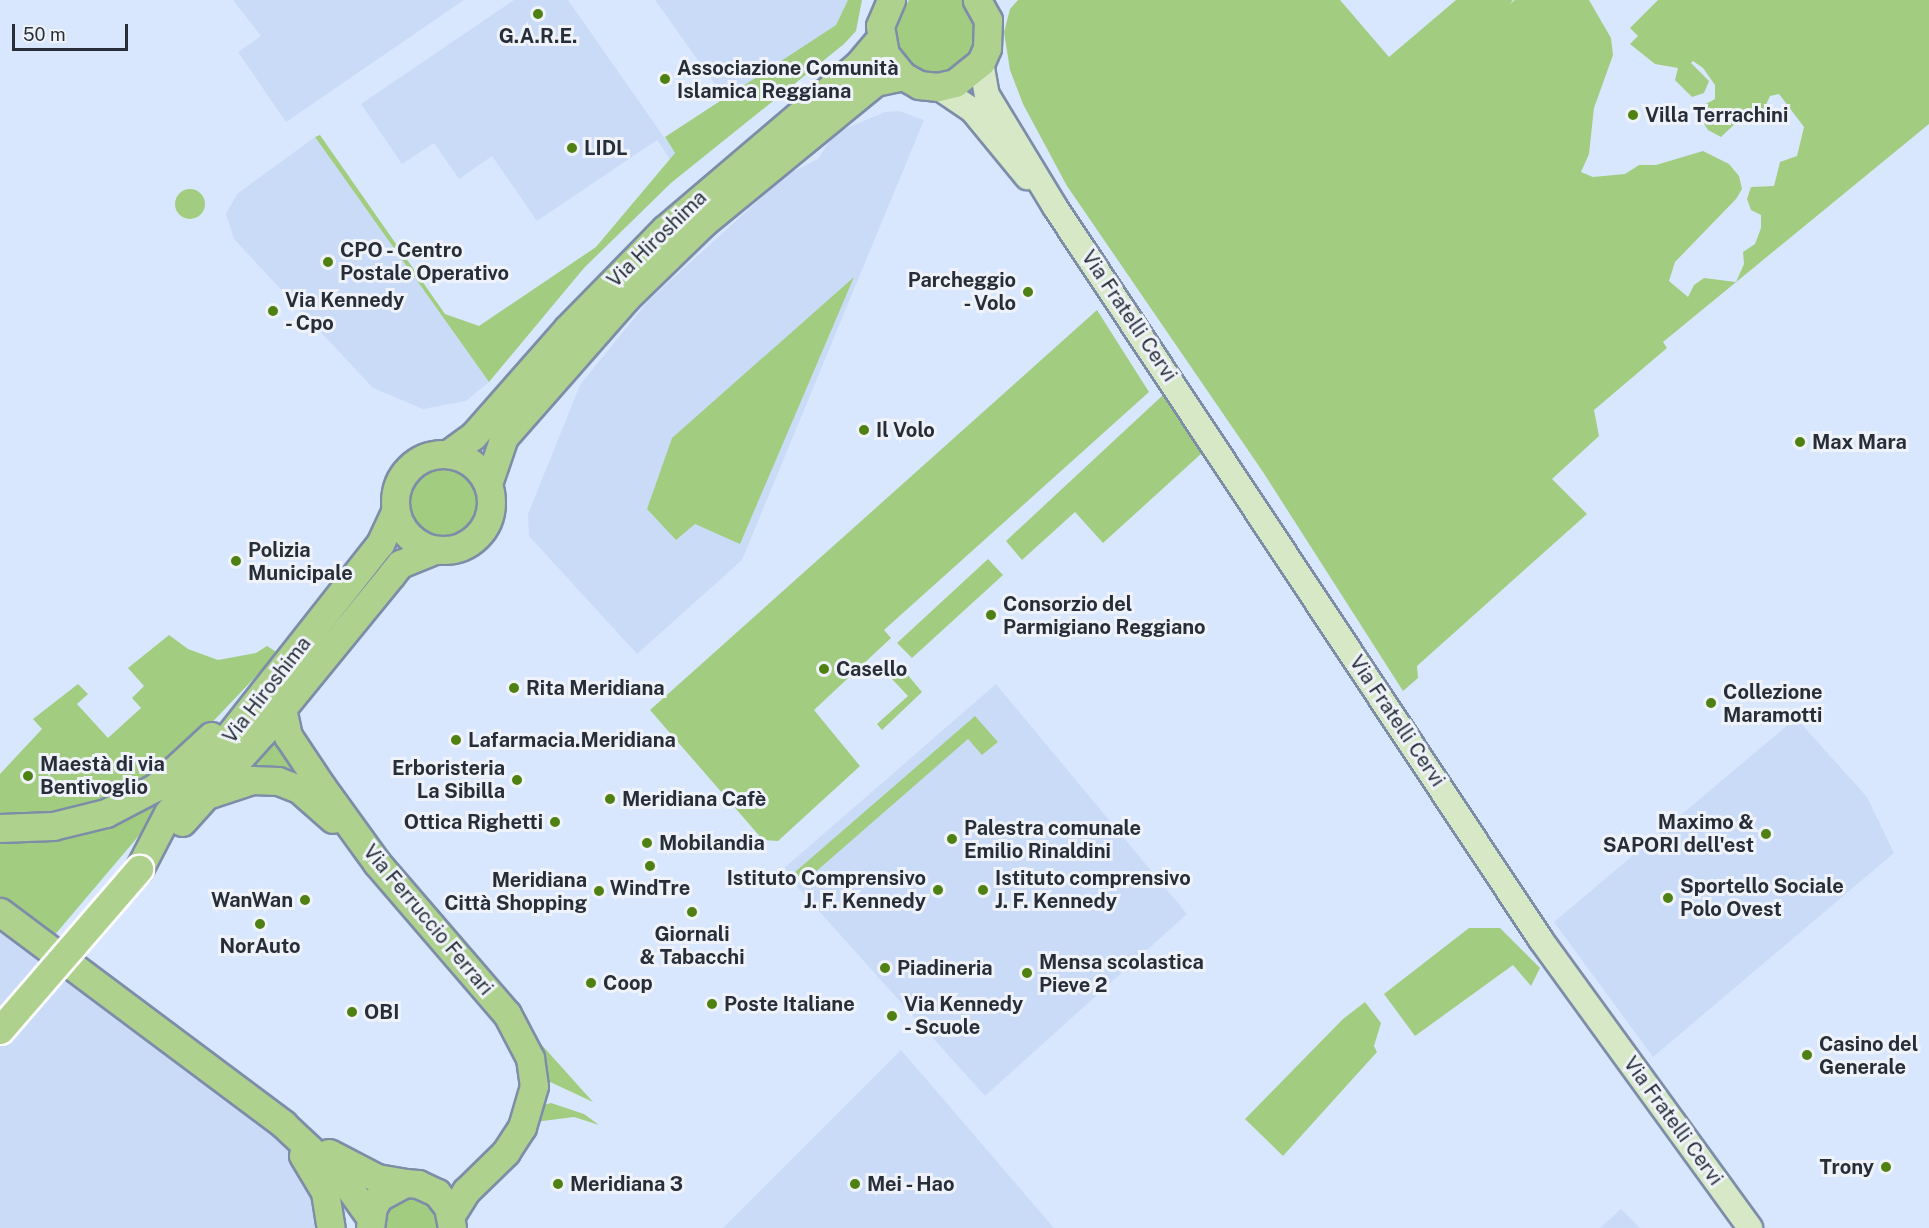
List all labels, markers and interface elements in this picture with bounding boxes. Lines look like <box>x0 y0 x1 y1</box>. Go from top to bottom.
marker: G.A.R.E. <box>531 7 545 21</box>
scale bar <box>15 12 130 50</box>
text: 50 m <box>23 24 66 45</box>
place label: G.A.R.E. <box>499 24 577 48</box>
place label: Associazione Comunità Islamica Reggiana <box>677 56 899 103</box>
marker: Associazione Comunità Islamica Reggiana <box>658 72 672 86</box>
place label: Villa Terrachini <box>1645 103 1788 127</box>
marker: Villa Terrachini <box>1626 108 1640 122</box>
place label: LIDL <box>584 136 628 160</box>
marker: LIDL <box>565 141 579 155</box>
street label: Via Hiroshima <box>602 186 712 292</box>
place label: CPO - Centro Postale Operativo <box>340 238 509 285</box>
street label: Via Fratelli Cervi <box>1076 246 1182 386</box>
marker: CPO - Centro Postale Operativo <box>321 255 335 269</box>
place label: Parcheggio - Volo <box>908 268 1016 315</box>
marker: Parcheggio - Volo <box>1021 285 1035 299</box>
place label: Via Kennedy - Cpo <box>285 288 404 335</box>
marker: Via Kennedy - Cpo <box>266 304 280 318</box>
place label: Il Volo <box>876 418 935 442</box>
marker: Il Volo <box>857 423 871 437</box>
place label: Max Mara <box>1812 430 1907 454</box>
marker: Max Mara <box>1793 435 1807 449</box>
place label: Polizia Municipale <box>248 538 353 585</box>
marker: Polizia Municipale <box>229 554 243 568</box>
place label: Consorzio del Parmigiano Reggiano <box>1003 592 1206 639</box>
marker: Consorzio del Parmigiano Reggiano <box>984 608 998 622</box>
street label: Via Hiroshima <box>218 632 316 748</box>
street label: Via Fratelli Cervi <box>1344 651 1450 791</box>
place label: Casello <box>836 657 907 681</box>
marker: Casello <box>817 662 831 676</box>
place label: Rita Meridiana <box>526 676 665 700</box>
place label: Collezione Maramotti <box>1723 680 1823 727</box>
marker: Rita Meridiana <box>507 681 521 695</box>
marker: Collezione Maramotti <box>1704 696 1718 710</box>
place label: Lafarmacia.Meridiana <box>468 728 676 752</box>
marker: Lafarmacia.Meridiana <box>449 733 463 747</box>
place label: Maestà di via Bentivoglio <box>40 752 165 799</box>
place label: Erboristeria La Sibilla <box>392 756 505 803</box>
marker: Maestà di via Bentivoglio <box>21 769 35 783</box>
marker: Erboristeria La Sibilla <box>510 773 524 787</box>
place label: Meridiana Cafè <box>622 787 766 811</box>
marker: Meridiana Cafè <box>603 792 617 806</box>
place label: Ottica Righetti <box>404 810 543 834</box>
place label: Maximo & SAPORI dell'est <box>1603 810 1754 857</box>
marker: Ottica Righetti <box>548 815 562 829</box>
place label: Palestra comunale Emilio Rinaldini <box>964 816 1141 863</box>
marker: Maximo & SAPORI dell'est <box>1759 827 1773 841</box>
place label: Mobilandia <box>659 831 765 855</box>
marker: Palestra comunale Emilio Rinaldini <box>945 832 959 846</box>
marker: Mobilandia <box>640 836 654 850</box>
street label: Via Ferruccio Ferrari <box>358 840 498 1000</box>
marker: WindTre <box>643 859 657 873</box>
place label: Istituto Comprensivo J. F. Kennedy <box>727 867 926 914</box>
place label: Istituto comprensivo J. F. Kennedy <box>995 867 1191 914</box>
place label: Meridiana Città Shopping <box>444 868 587 915</box>
place label: Sportello Sociale Polo Ovest <box>1680 874 1844 921</box>
place label: WindTre <box>610 876 690 900</box>
marker: Istituto Comprensivo J. F. Kennedy <box>931 883 945 897</box>
marker: Istituto comprensivo J. F. Kennedy <box>976 883 990 897</box>
marker: Meridiana Città Shopping <box>592 884 606 898</box>
place label: WanWan <box>211 888 293 912</box>
marker: Sportello Sociale Polo Ovest <box>1661 891 1675 905</box>
marker: WanWan <box>298 893 312 907</box>
marker: Giornali & Tabacchi <box>685 905 699 919</box>
marker: NorAuto <box>253 917 267 931</box>
place label: Giornali & Tabacchi <box>639 922 745 969</box>
place label: NorAuto <box>220 934 300 958</box>
place label: Mensa scolastica Pieve 2 <box>1039 950 1204 997</box>
place label: Piadineria <box>897 956 993 980</box>
marker: Piadineria <box>878 961 892 975</box>
marker: Mensa scolastica Pieve 2 <box>1020 966 1034 980</box>
place label: Coop <box>603 971 653 995</box>
marker: Coop <box>584 976 598 990</box>
place label: Poste Italiane <box>724 992 855 1016</box>
place label: Via Kennedy - Scuole <box>904 993 1023 1040</box>
marker: Poste Italiane <box>705 997 719 1011</box>
place label: OBI <box>364 1000 399 1024</box>
marker: OBI <box>345 1005 359 1019</box>
marker: Via Kennedy - Scuole <box>885 1009 899 1023</box>
place label: Casino del Generale <box>1819 1032 1918 1079</box>
marker: Casino del Generale <box>1800 1048 1814 1062</box>
street label: Via Fratelli Cervi <box>1618 1052 1728 1190</box>
place label: Trony <box>1820 1155 1874 1179</box>
marker: Trony <box>1879 1160 1893 1174</box>
place label: Meridiana 3 <box>570 1172 683 1196</box>
place label: Mei - Hao <box>867 1172 957 1196</box>
marker: Meridiana 3 <box>551 1177 565 1191</box>
marker: Mei - Hao <box>848 1177 862 1191</box>

